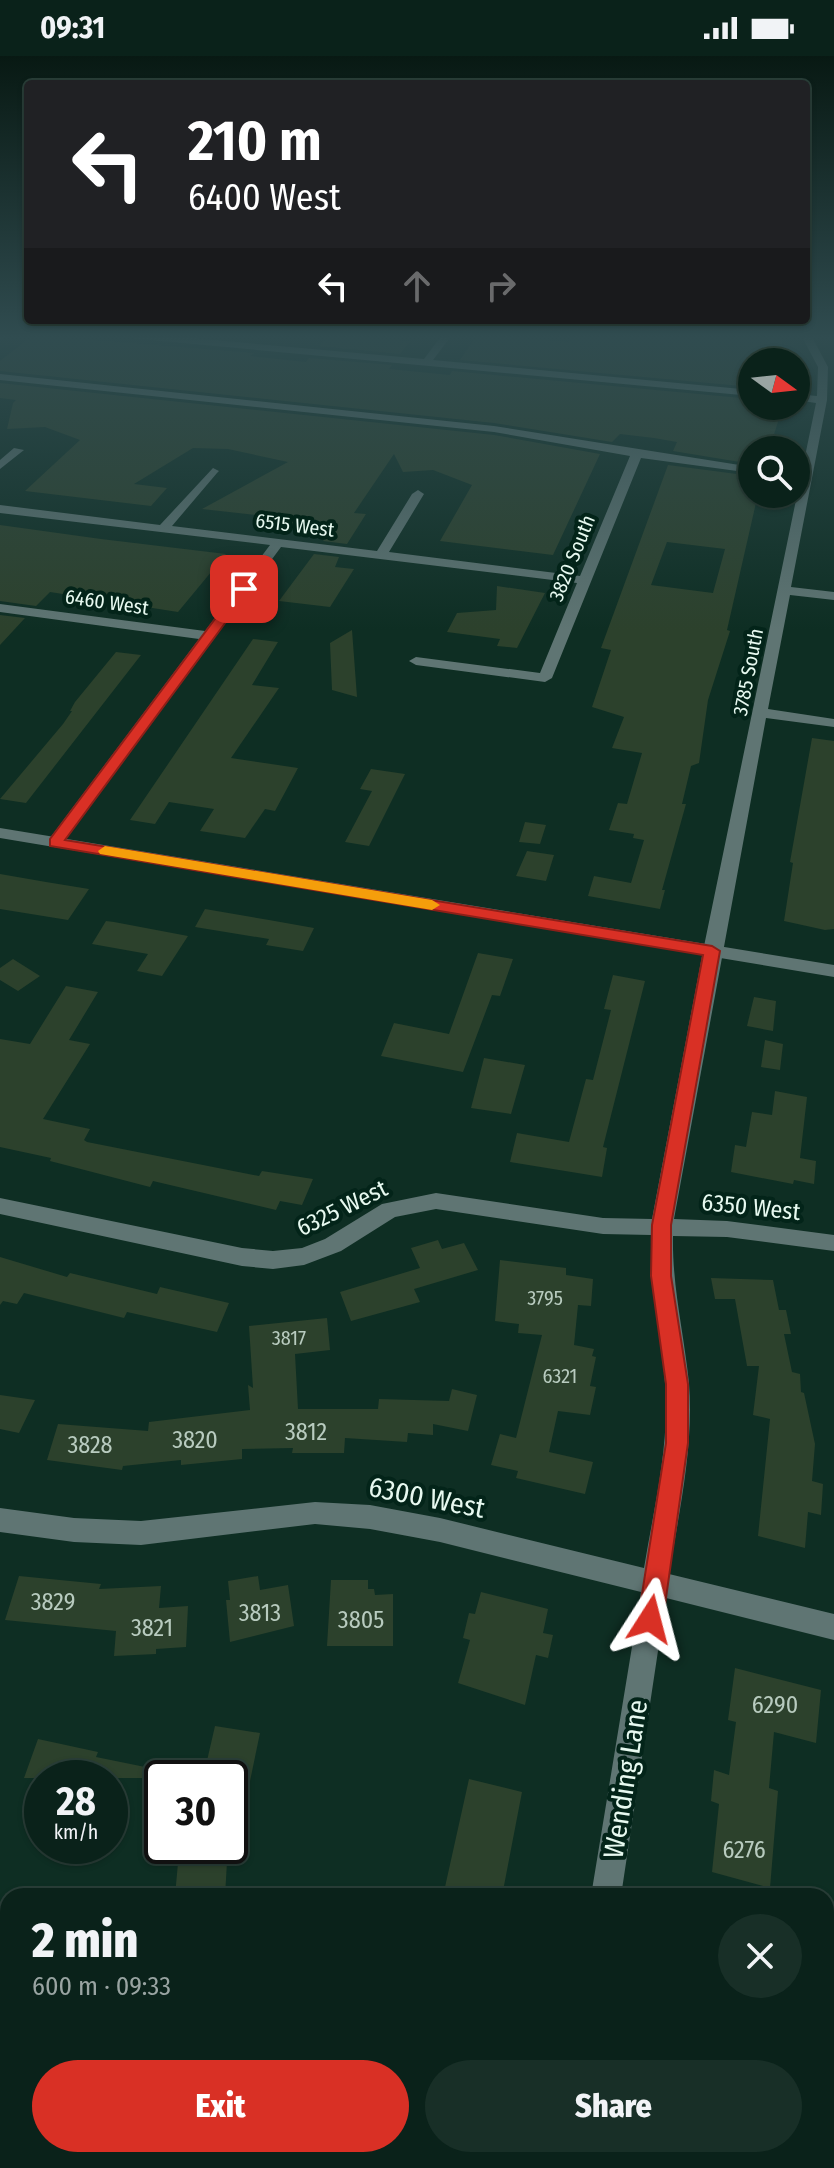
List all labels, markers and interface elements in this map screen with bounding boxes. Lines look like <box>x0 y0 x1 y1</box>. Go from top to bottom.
text: 09:31 <box>40 10 105 46</box>
text: 210 m <box>188 108 322 175</box>
icon: left <box>56 112 160 216</box>
text: 6400 West <box>188 176 341 220</box>
icon: left <box>311 264 355 308</box>
icon: ahead <box>395 264 439 308</box>
icon: right <box>479 264 523 308</box>
north arrow <box>738 348 810 420</box>
map controls <box>738 348 810 508</box>
button: search <box>738 436 810 508</box>
street label: 6515 West <box>254 508 336 542</box>
street label: 3820 South <box>544 511 600 605</box>
pin <box>210 555 278 623</box>
icon: arrive <box>222 567 266 611</box>
street label: 6460 West <box>64 584 151 620</box>
street label: 3785 South <box>728 626 768 718</box>
street label: 6325 West <box>292 1174 392 1242</box>
street label: 6350 West <box>700 1188 802 1226</box>
house number: 3795 <box>527 1286 563 1310</box>
house number: 3817 <box>272 1326 306 1350</box>
house number: 6321 <box>543 1364 577 1388</box>
house number: 3812 <box>285 1418 327 1446</box>
house number: 3820 <box>172 1426 218 1454</box>
house number: 3828 <box>67 1431 113 1459</box>
street label: 6300 West <box>366 1470 489 1525</box>
position arrow <box>608 1577 692 1661</box>
house number: 3829 <box>31 1588 75 1616</box>
house number: 3813 <box>239 1599 281 1627</box>
house number: 3805 <box>338 1606 384 1634</box>
house number: 3821 <box>131 1614 173 1642</box>
house number: 6290 <box>752 1691 798 1719</box>
street label: Wending Lane <box>597 1697 654 1861</box>
speed limit sign: 30 <box>144 1760 248 1864</box>
text: 28 <box>56 1778 96 1826</box>
text: km/h <box>54 1820 98 1844</box>
house number: 6276 <box>722 1836 766 1864</box>
text: 2 min <box>32 1912 138 1970</box>
button: close <box>718 1914 802 1998</box>
text: 600 m · 09:33 <box>32 1971 171 2002</box>
button: Exit <box>32 2060 409 2152</box>
button: Share <box>425 2060 802 2152</box>

